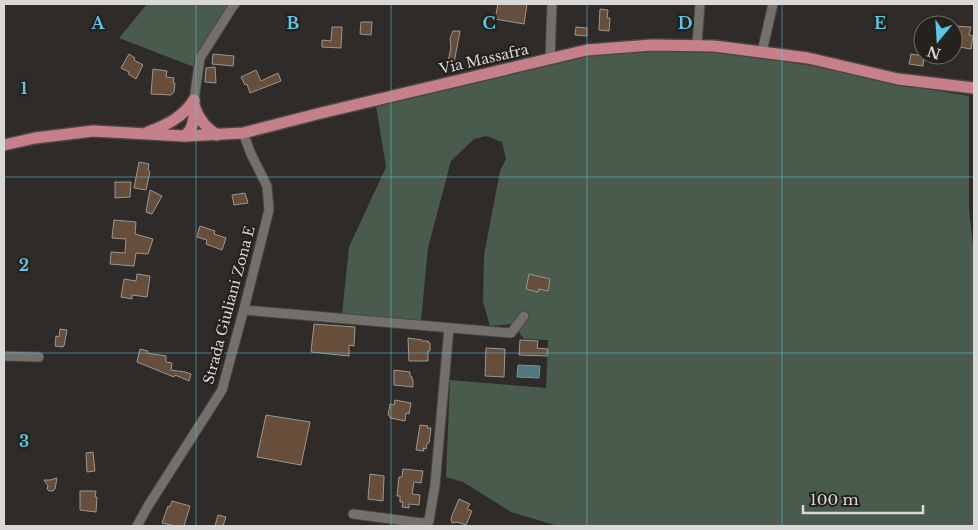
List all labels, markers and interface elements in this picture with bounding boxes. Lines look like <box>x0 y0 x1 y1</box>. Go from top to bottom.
text: A <box>91 13 106 33</box>
text: B <box>287 13 300 33</box>
text: C <box>482 13 496 33</box>
text: D <box>678 13 692 33</box>
text: E <box>874 13 886 33</box>
north arrow <box>913 15 963 65</box>
street label: Via Massafra <box>437 40 531 78</box>
text: N <box>925 42 943 63</box>
text: 1 <box>21 78 28 98</box>
street label: Strada Giuliani Zona E <box>199 224 259 386</box>
text: 2 <box>19 255 29 275</box>
text: 3 <box>19 431 29 451</box>
scale bar <box>803 482 923 514</box>
text: 100 m <box>810 490 859 509</box>

